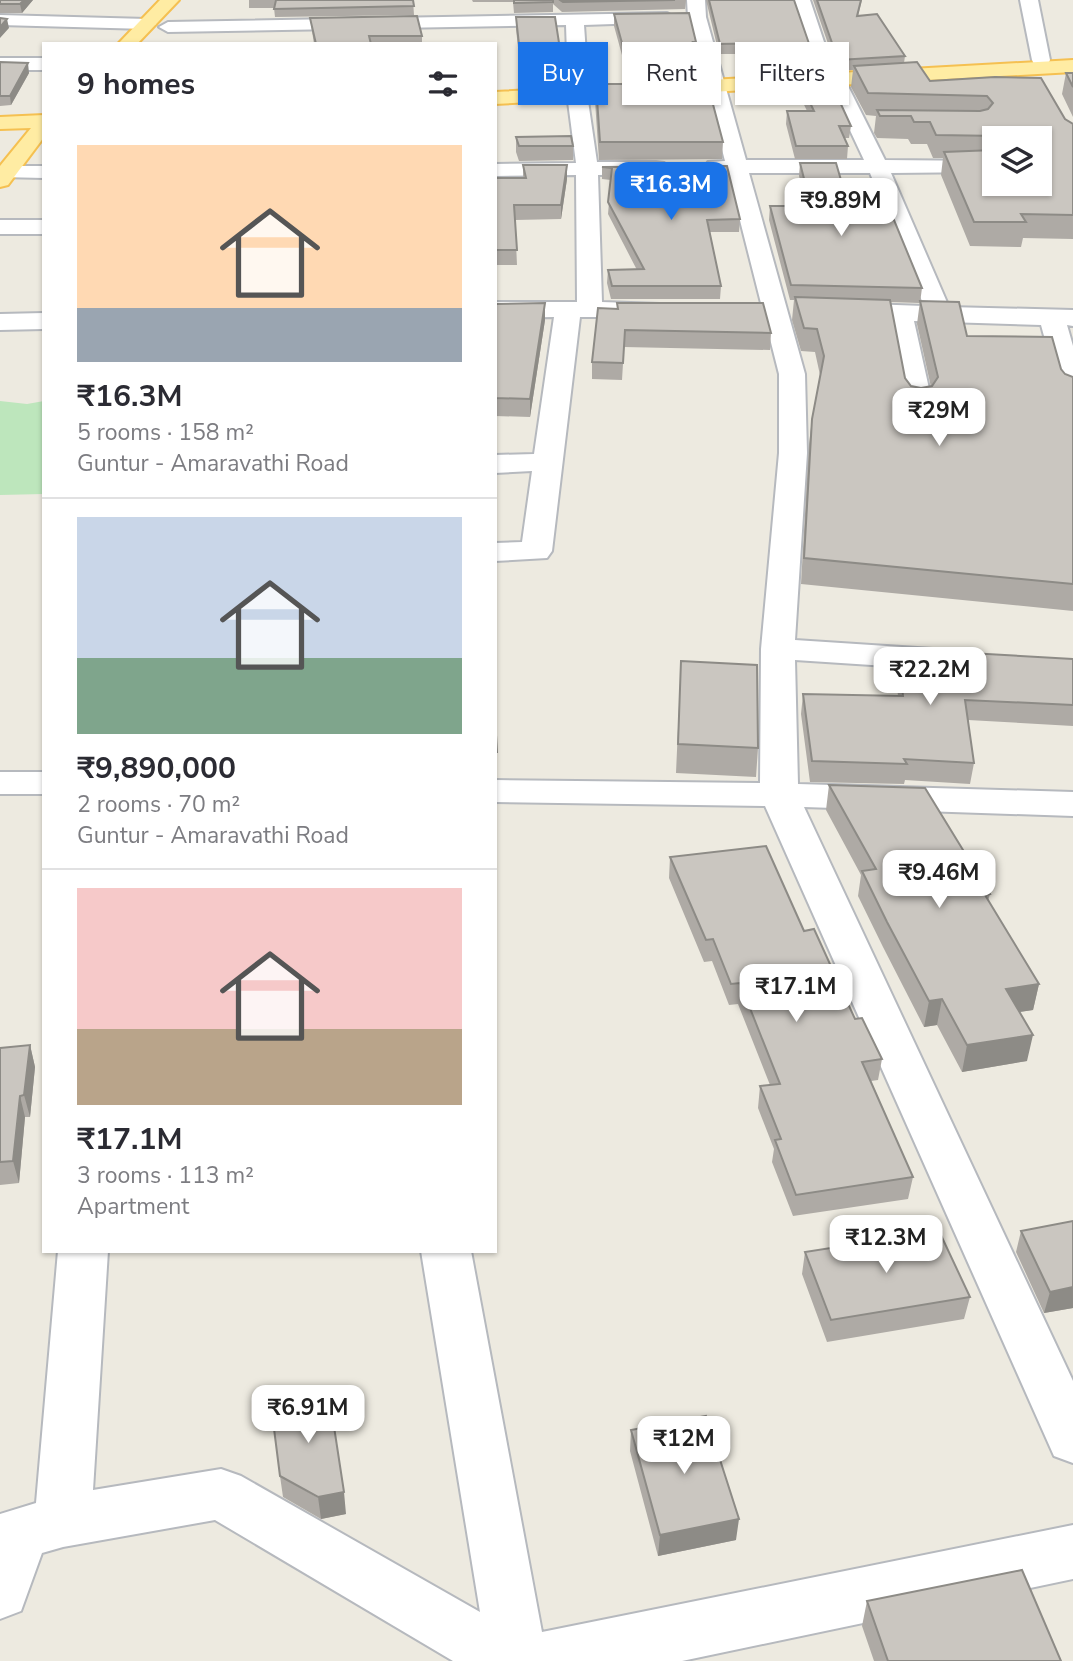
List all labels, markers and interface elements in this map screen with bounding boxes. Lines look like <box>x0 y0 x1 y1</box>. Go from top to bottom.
chip: Buy <box>518 42 608 105</box>
chip: Rent <box>622 42 721 105</box>
chip: Filters <box>735 42 849 105</box>
text: 9 homes <box>77 64 195 105</box>
icon: filters <box>424 65 462 103</box>
map controls <box>982 126 1052 196</box>
button: layers <box>982 126 1052 196</box>
pin: ₹16.3M <box>614 162 728 222</box>
text: ₹16.3M <box>631 169 711 200</box>
pin: ₹9.89M <box>784 178 898 238</box>
text: ₹9.89M <box>801 185 881 216</box>
icon: home <box>207 190 333 316</box>
text: ₹16.3M <box>77 376 182 417</box>
pin: ₹29M <box>898 388 980 448</box>
text: ₹29M <box>908 395 970 426</box>
text: 5 rooms · 158 m² <box>77 417 254 448</box>
text: Guntur - Amaravathi Road <box>77 448 349 479</box>
icon: home <box>207 562 333 688</box>
pin: ₹22.2M <box>873 648 987 707</box>
text: ₹22.2M <box>890 654 970 685</box>
text: ₹9,890,000 <box>77 748 236 789</box>
text: 2 rooms · 70 m² <box>77 789 240 820</box>
text: Guntur - Amaravathi Road <box>77 820 349 851</box>
pin: ₹9.46M <box>882 850 996 910</box>
text: ₹9.46M <box>899 857 979 888</box>
icon: home <box>207 933 333 1059</box>
pin: ₹17.1M <box>739 964 853 1024</box>
text: ₹17.1M <box>756 971 836 1002</box>
text: ₹17.1M <box>77 1119 182 1160</box>
text: 3 rooms · 113 m² <box>77 1160 254 1191</box>
text: Apartment <box>77 1191 189 1222</box>
pin: ₹12.3M <box>829 1216 943 1275</box>
text: ₹12.3M <box>846 1222 926 1253</box>
pin: ₹6.91M <box>251 1386 365 1445</box>
text: ₹6.91M <box>268 1392 348 1423</box>
pin: ₹12M <box>643 1416 725 1476</box>
text: ₹12M <box>653 1423 715 1454</box>

